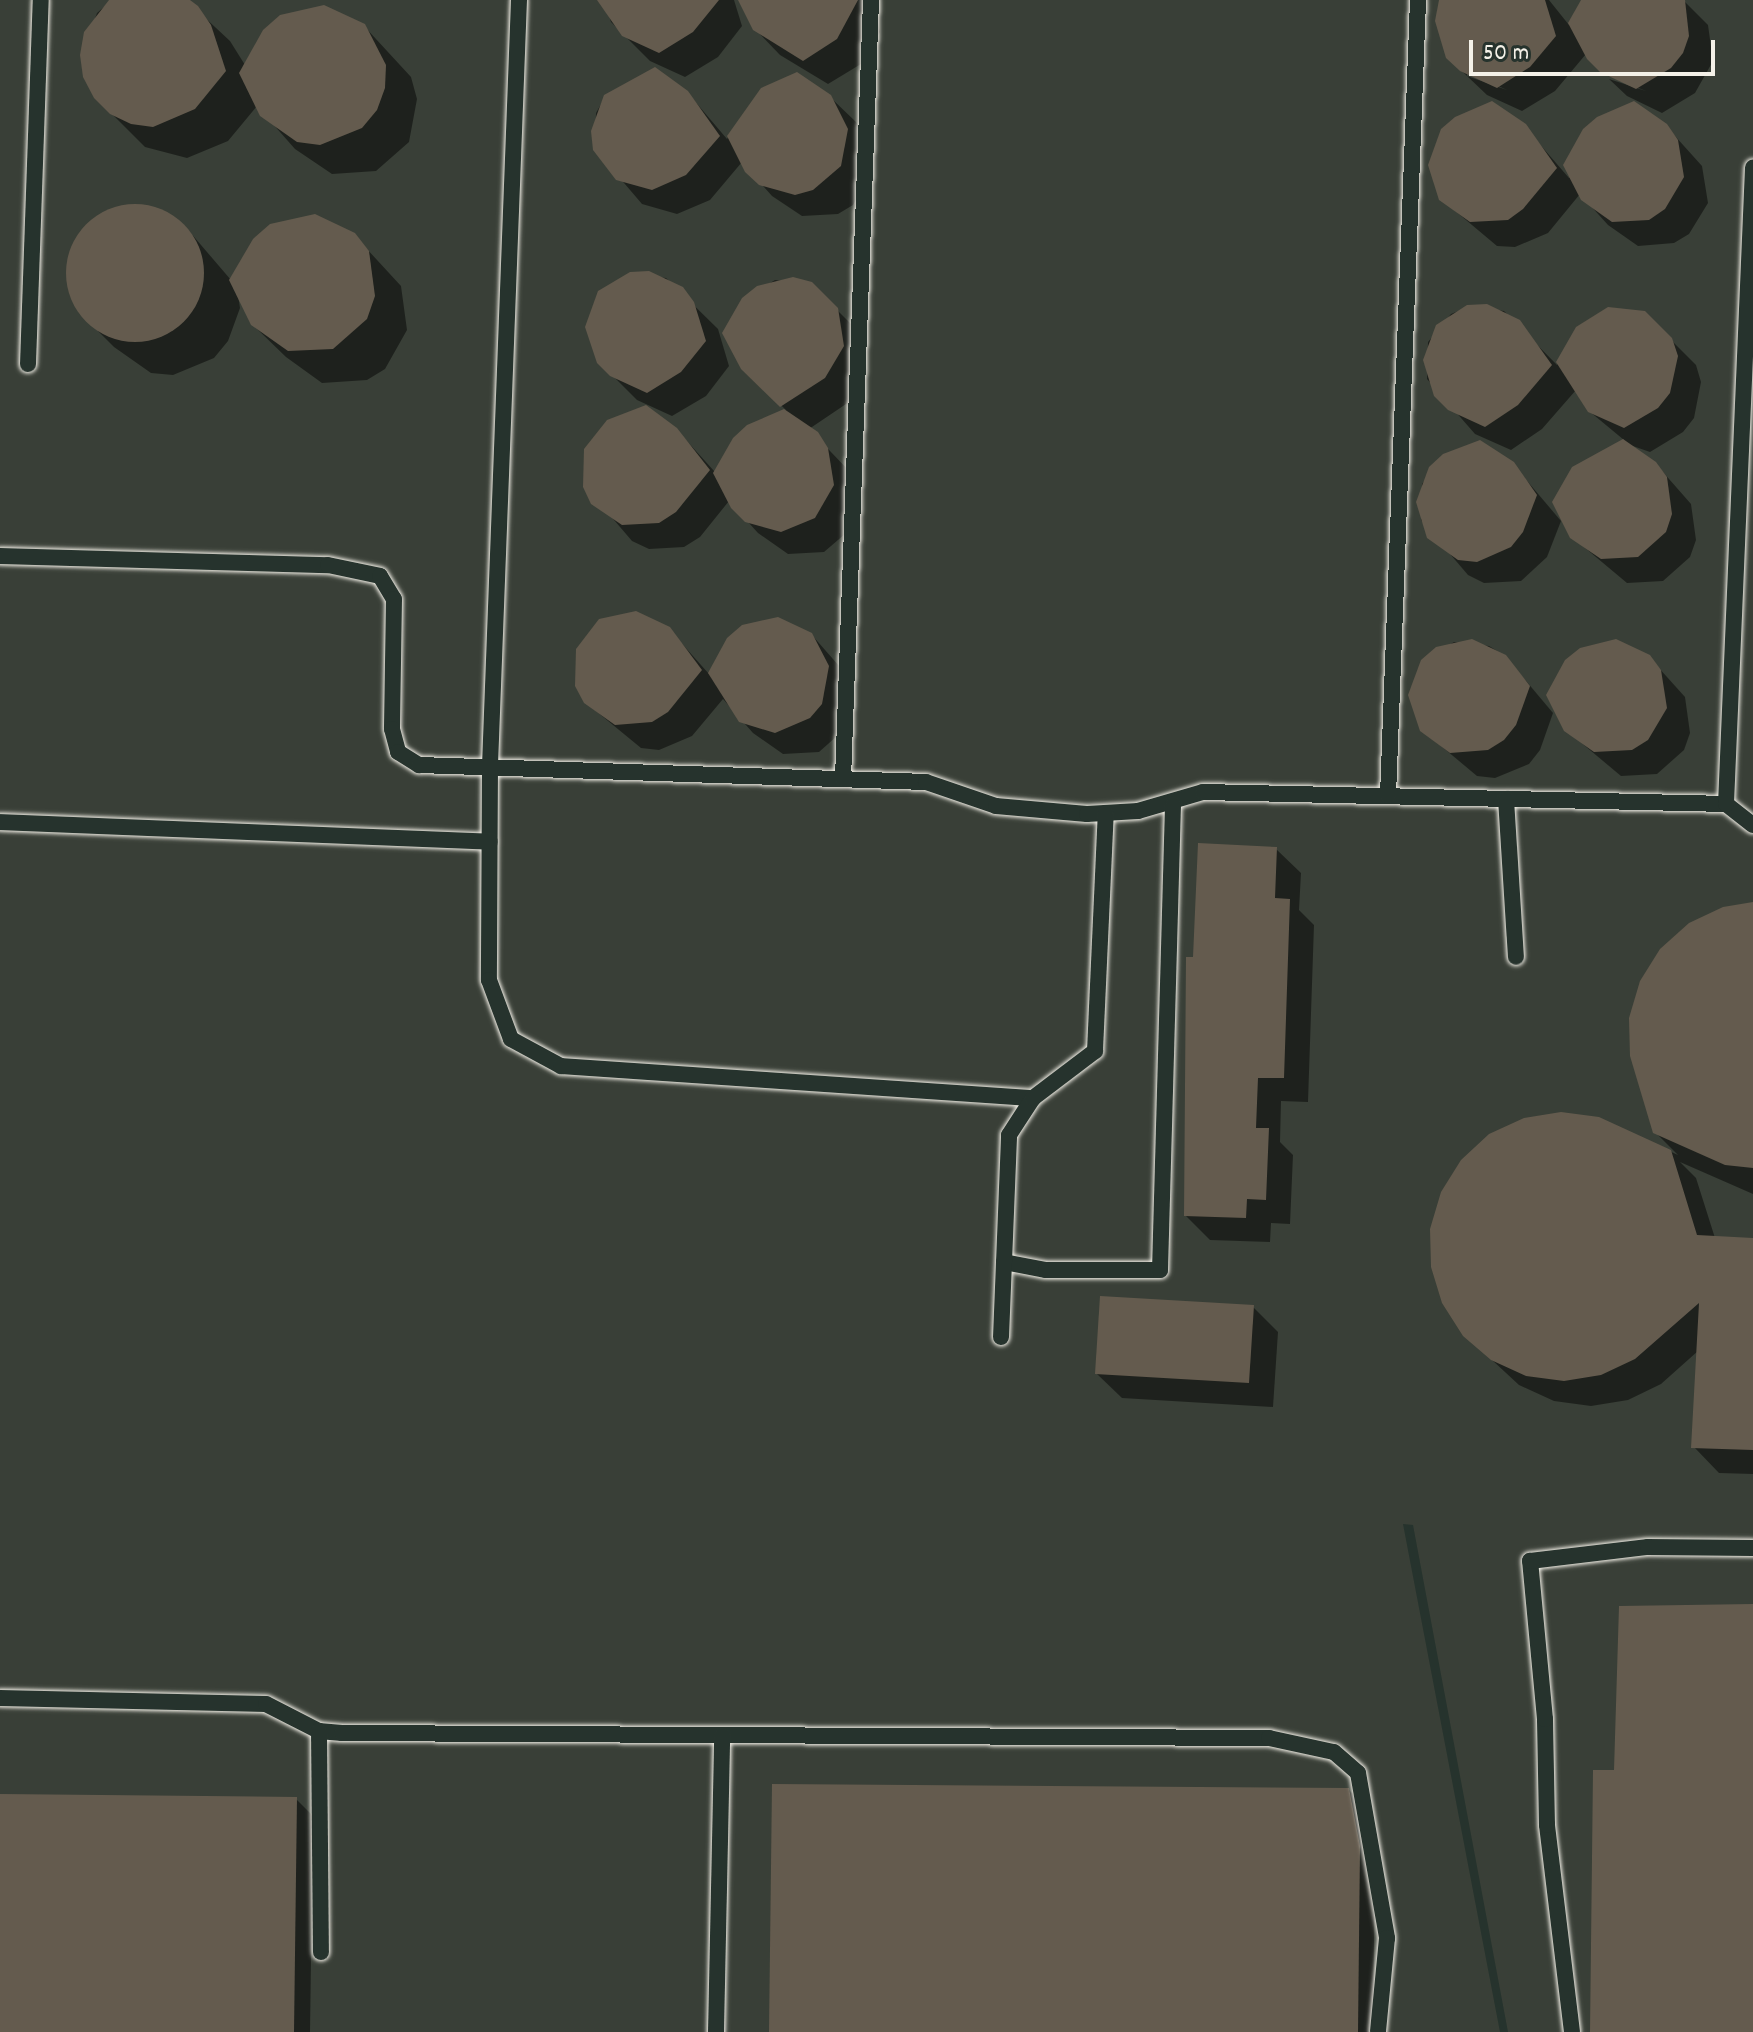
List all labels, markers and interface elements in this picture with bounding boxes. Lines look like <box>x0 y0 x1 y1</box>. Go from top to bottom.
scale bar <box>1473 24 1719 74</box>
text: 50 m <box>1483 37 1529 71</box>

